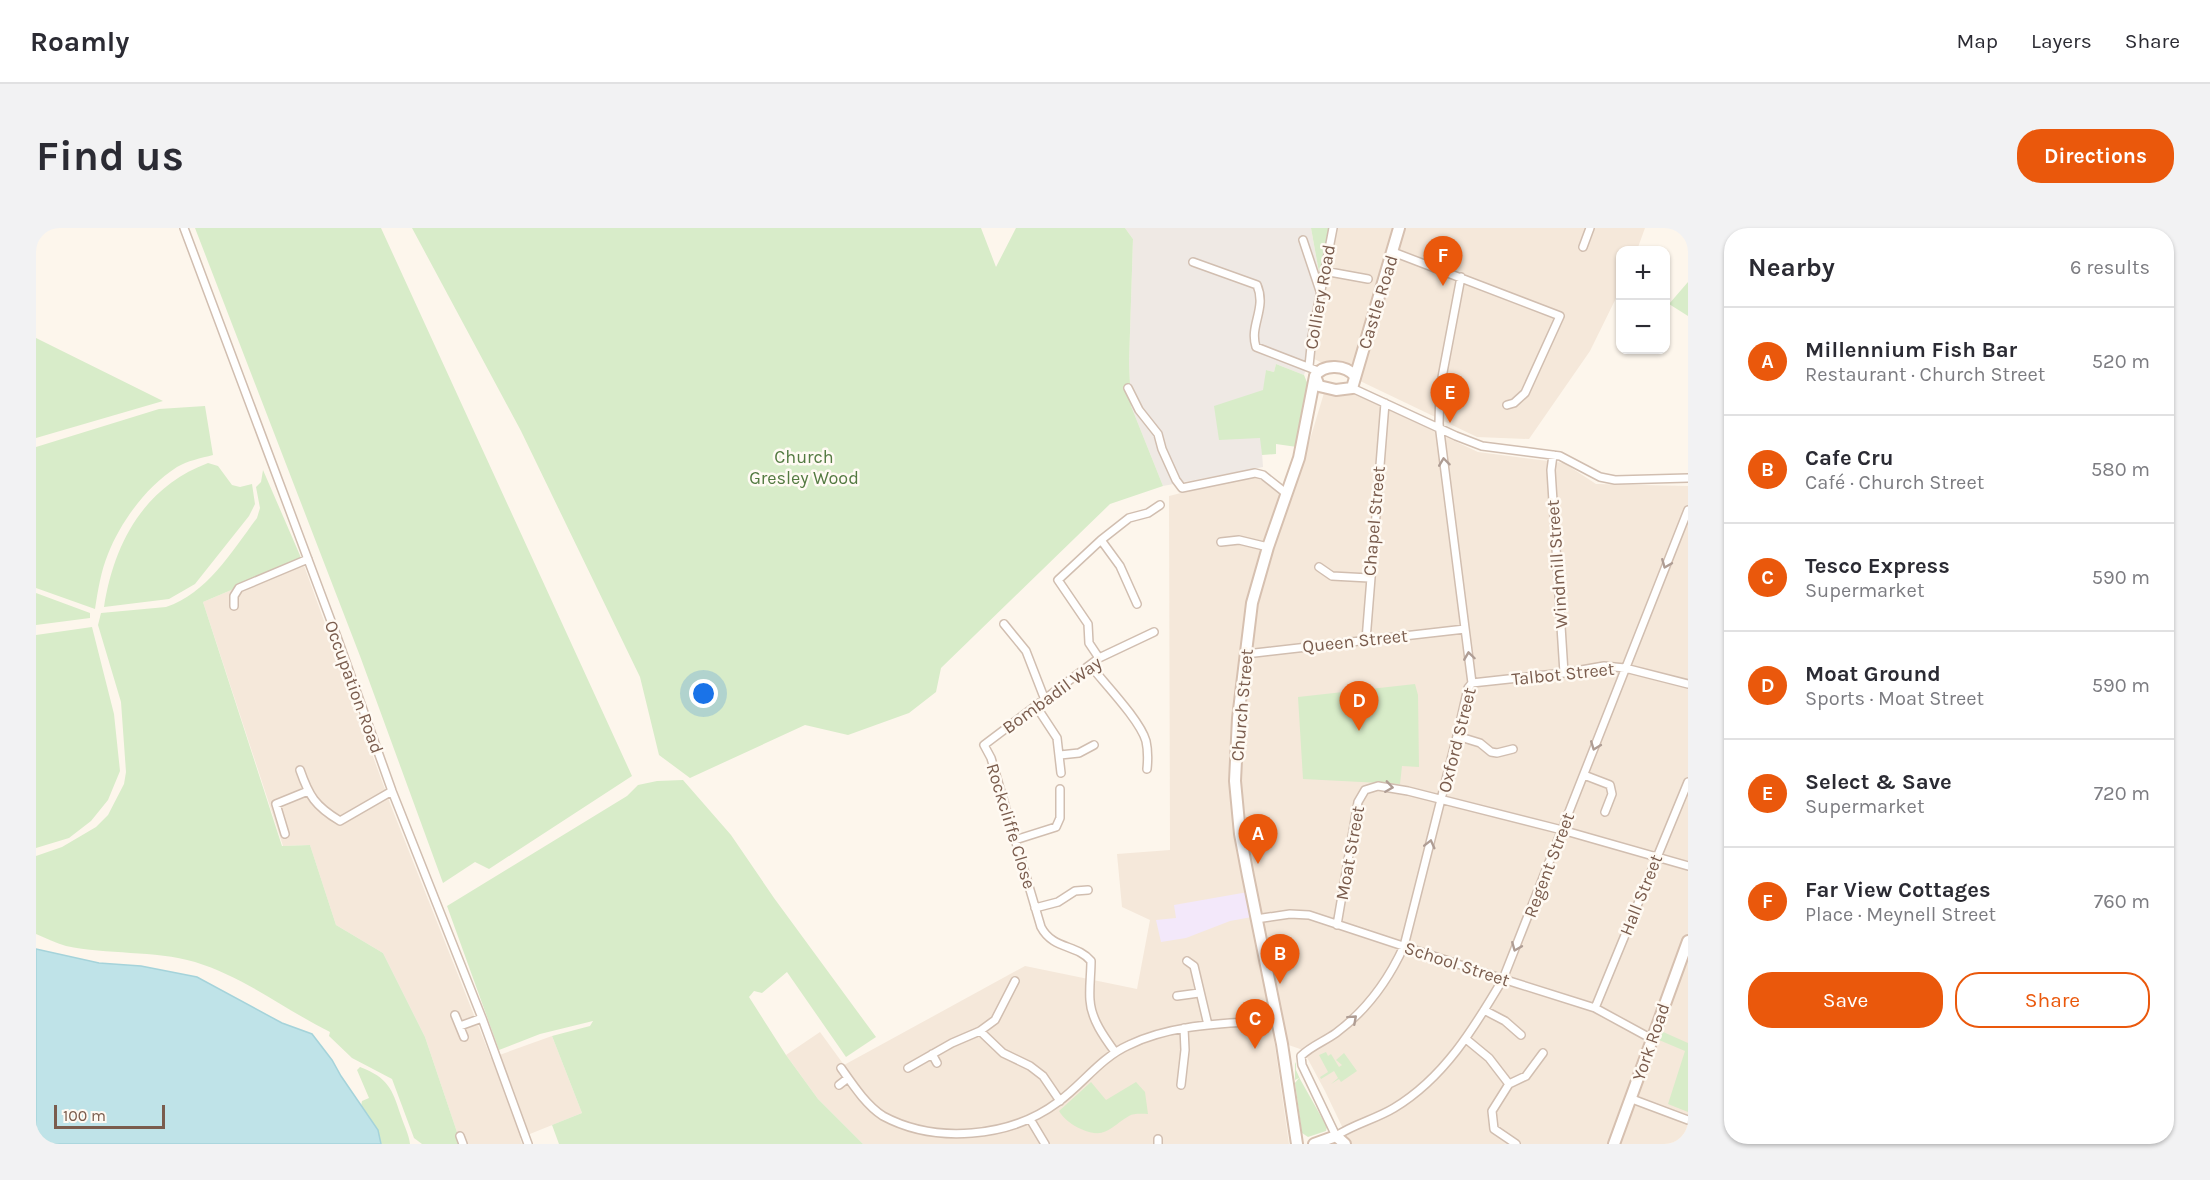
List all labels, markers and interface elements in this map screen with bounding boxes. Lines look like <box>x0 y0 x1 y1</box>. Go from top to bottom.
text: Roamly <box>30 25 129 58</box>
text: Map <box>1956 29 1998 53</box>
text: Layers <box>2031 29 2092 53</box>
text: Share <box>2125 29 2180 53</box>
button: Directions <box>2017 129 2174 183</box>
text: Find us <box>36 131 184 181</box>
pin: F <box>1424 236 1462 286</box>
street label: Colliery Road <box>1300 243 1340 351</box>
map controls <box>1616 246 1670 354</box>
button: + <box>1616 246 1670 300</box>
street label: Castle Road <box>1353 252 1403 352</box>
text: Nearby <box>1748 252 1835 283</box>
text: 6 results <box>2070 256 2150 279</box>
button: − <box>1616 300 1670 354</box>
text: Millennium Fish Bar <box>1805 337 2017 363</box>
text: A <box>1761 350 1774 373</box>
text: 520 m <box>2092 350 2150 373</box>
text: Restaurant · Church Street <box>1805 363 2045 386</box>
pin: E <box>1430 374 1470 423</box>
text: Cafe Cru <box>1805 445 1893 471</box>
park label: Church Gresley Wood <box>749 446 859 489</box>
one-way arrow <box>1438 458 1450 467</box>
text: B <box>1761 458 1774 481</box>
text: 580 m <box>2091 458 2150 481</box>
street label: Chapel Street <box>1358 465 1390 577</box>
text: Café · Church Street <box>1805 471 1984 494</box>
street label: Windmill Street <box>1542 499 1572 629</box>
text: Tesco Express <box>1805 553 1950 579</box>
one-way arrow <box>1661 558 1674 569</box>
text: C <box>1761 566 1774 589</box>
text: 590 m <box>2092 566 2150 589</box>
text: Supermarket <box>1805 579 1924 602</box>
street label: Occupation Road <box>320 617 388 757</box>
street label: Queen Street <box>1301 625 1409 657</box>
street label: Church Street <box>1226 647 1258 762</box>
street label: Bombadil Way <box>998 651 1107 738</box>
one-way arrow <box>1463 651 1475 660</box>
street label: Talbot Street <box>1510 658 1616 690</box>
text: Moat Ground <box>1805 661 1941 687</box>
text: D <box>1761 674 1774 697</box>
text: 590 m <box>2092 674 2150 697</box>
your location <box>689 679 718 708</box>
pin: D <box>1340 682 1378 731</box>
street label: Oxford Street <box>1433 685 1481 795</box>
text: Sports · Moat Street <box>1805 687 1984 710</box>
one-way arrow <box>1590 739 1602 750</box>
street label: Rockcliffe Close <box>981 760 1041 892</box>
text: Select & Save <box>1805 769 1952 795</box>
one-way arrow <box>1385 781 1394 793</box>
text: E <box>1762 782 1773 805</box>
text: 720 m <box>2094 782 2150 805</box>
text: Supermarket <box>1805 795 1924 818</box>
street label: Moat Street <box>1331 804 1369 902</box>
street label: Regent Street <box>1519 809 1579 921</box>
pin: A <box>1238 814 1278 864</box>
one-way arrow <box>1423 839 1435 850</box>
street label: Hall Street <box>1615 851 1667 939</box>
text: Far View Cottages <box>1805 877 1991 903</box>
text: F <box>1762 890 1773 913</box>
text: 760 m <box>2094 890 2150 913</box>
text: Place · Meynell Street <box>1805 903 1996 926</box>
pin: B <box>1260 934 1300 984</box>
street label: School Street <box>1402 937 1513 991</box>
one-way arrow <box>1511 940 1523 951</box>
button: Save <box>1748 972 1943 1028</box>
button: Share <box>1955 972 2150 1028</box>
pin: C <box>1236 1000 1274 1049</box>
street label: York Road <box>1627 1000 1675 1084</box>
one-way arrow <box>1346 1015 1357 1026</box>
scale bar <box>54 1102 165 1130</box>
text: 100 m <box>63 1106 106 1125</box>

